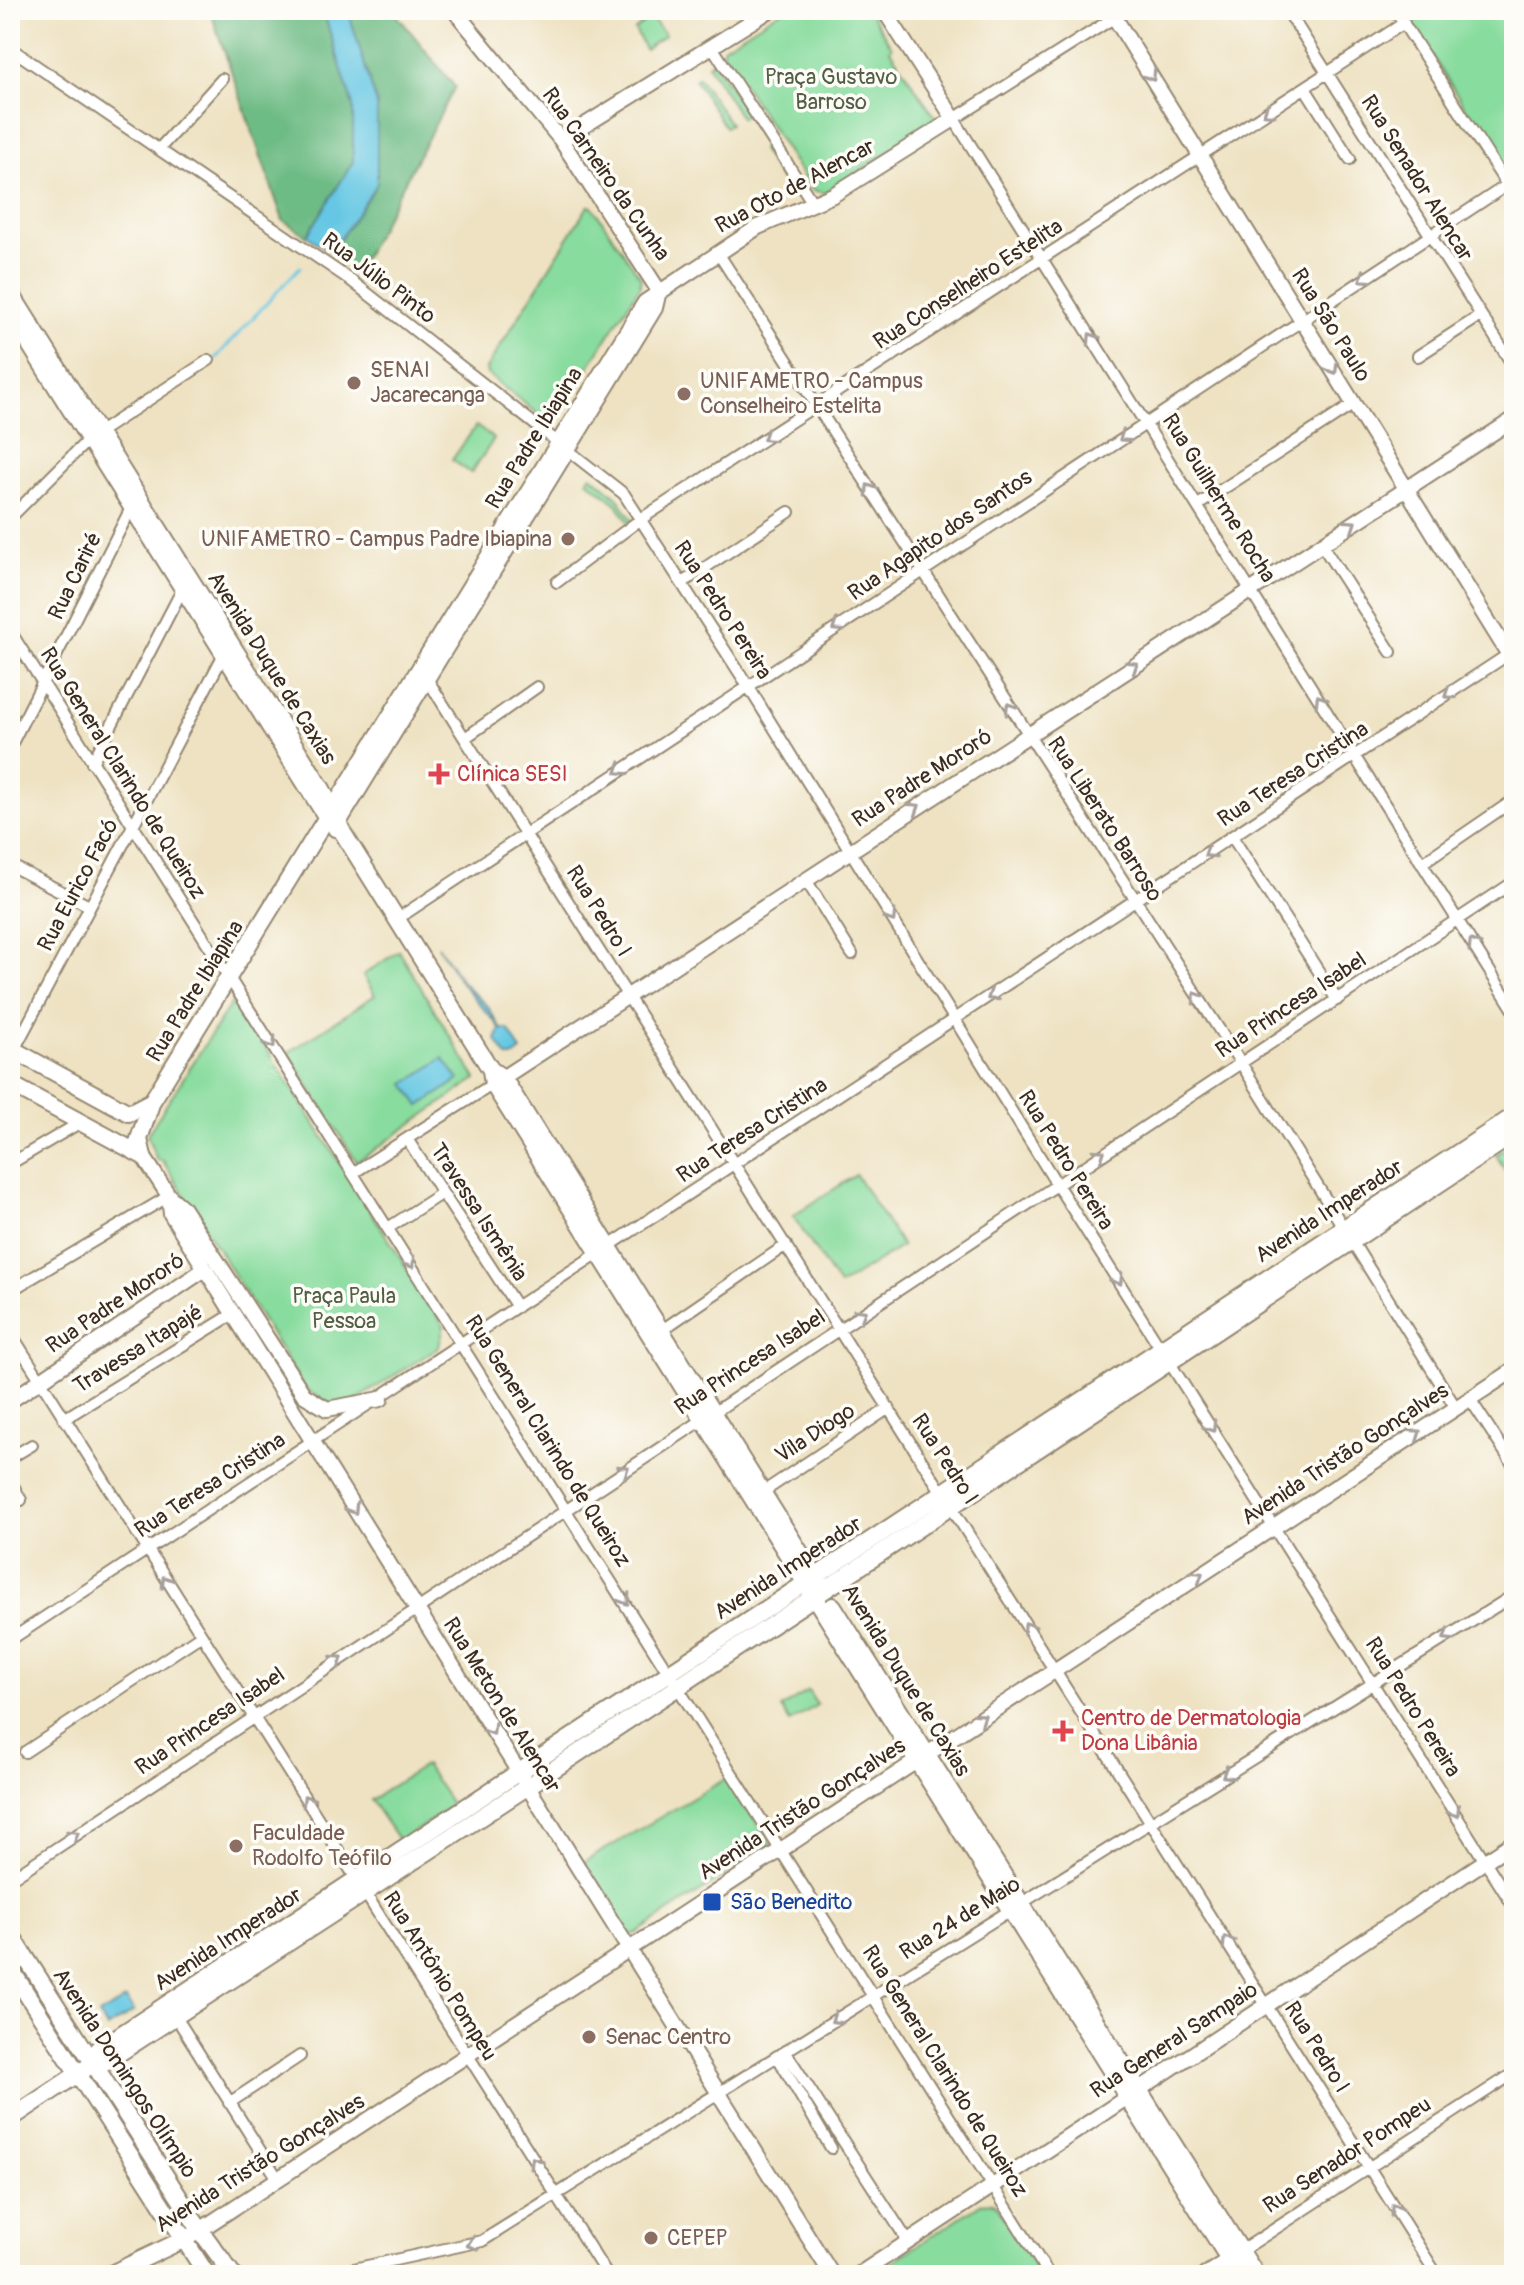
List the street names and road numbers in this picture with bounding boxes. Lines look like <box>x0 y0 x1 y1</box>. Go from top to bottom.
street label: Rua Carneiro da Cunha <box>536 82 676 266</box>
street label: Rua Senador Alencar <box>1354 90 1480 267</box>
street label: Rua Oto de Alencar <box>711 132 880 240</box>
street label: Rua Conselheiro Estelita <box>868 212 1068 356</box>
street label: Rua Júlio Pinto <box>317 226 442 330</box>
street label: Rua São Paulo <box>1285 263 1377 387</box>
street label: Rua Padre Ibiapina <box>479 362 589 514</box>
street label: Rua Guilherme Rocha <box>1156 408 1282 588</box>
street label: Rua Agapito dos Santos <box>843 463 1038 607</box>
street label: Rua Cariré <box>42 528 108 624</box>
street label: Rua Pedro Pereira <box>668 535 778 685</box>
street label: Avenida Duque de Caxias <box>201 566 343 770</box>
street label: Rua General Clarindo de Queiroz <box>34 642 212 904</box>
street label: Rua Teresa Cristina <box>1212 715 1374 833</box>
street label: Rua Padre Mororó <box>847 722 997 834</box>
street label: Rua Liberato Barroso <box>1041 731 1169 907</box>
street label: Rua Eurico Facó <box>31 814 125 956</box>
street label: Rua Pedro I <box>560 860 638 962</box>
street label: Rua Padre Ibiapina <box>140 915 250 1067</box>
street label: Rua Princesa Isabel <box>1210 946 1372 1064</box>
street label: Rua Teresa Cristina <box>671 1071 833 1189</box>
street label: Rua Pedro Pereira <box>1012 1085 1120 1235</box>
street label: Travessa Ismênia <box>424 1138 534 1286</box>
street label: Avenida Imperador <box>1250 1153 1408 1269</box>
street label: Rua Padre Mororó <box>40 1246 190 1360</box>
street label: Travessa Itapajé <box>68 1298 208 1400</box>
street label: Rua Princesa Isabel <box>669 1303 831 1421</box>
street label: Rua General Clarindo de Queiroz <box>459 1310 637 1572</box>
street label: Avenida Tristão Gonçalves <box>1236 1376 1454 1531</box>
street label: Vila Diogo <box>770 1397 860 1469</box>
street label: Rua Pedro I <box>905 1408 985 1510</box>
street label: Rua Teresa Cristina <box>129 1426 291 1544</box>
street label: Avenida Imperador <box>709 1510 867 1626</box>
street label: Avenida Duque de Caxias <box>835 1578 977 1782</box>
street label: Rua Meton de Alencar <box>437 1612 567 1798</box>
street label: Rua Pedro Pereira <box>1359 1632 1467 1782</box>
street label: Rua Princesa Isabel <box>130 1661 290 1781</box>
street label: Avenida Tristão Gonçalves <box>693 1731 911 1886</box>
street label: Rua 24 de Maio <box>894 1870 1026 1966</box>
street label: Avenida Imperador <box>149 1881 307 1997</box>
street label: Rua Antônio Pompeu <box>377 1886 503 2066</box>
street label: Rua General Clarindo de Queiroz <box>856 1940 1034 2202</box>
street label: Avenida Domingos Olímpio <box>47 1963 203 2183</box>
street label: Rua General Sampaio <box>1085 1975 1263 2105</box>
street label: Rua Pedro I <box>1278 1996 1356 2098</box>
street label: Avenida Tristão Gonçalves <box>150 2087 370 2239</box>
street label: Rua Senador Pompeu <box>1258 2090 1436 2220</box>

